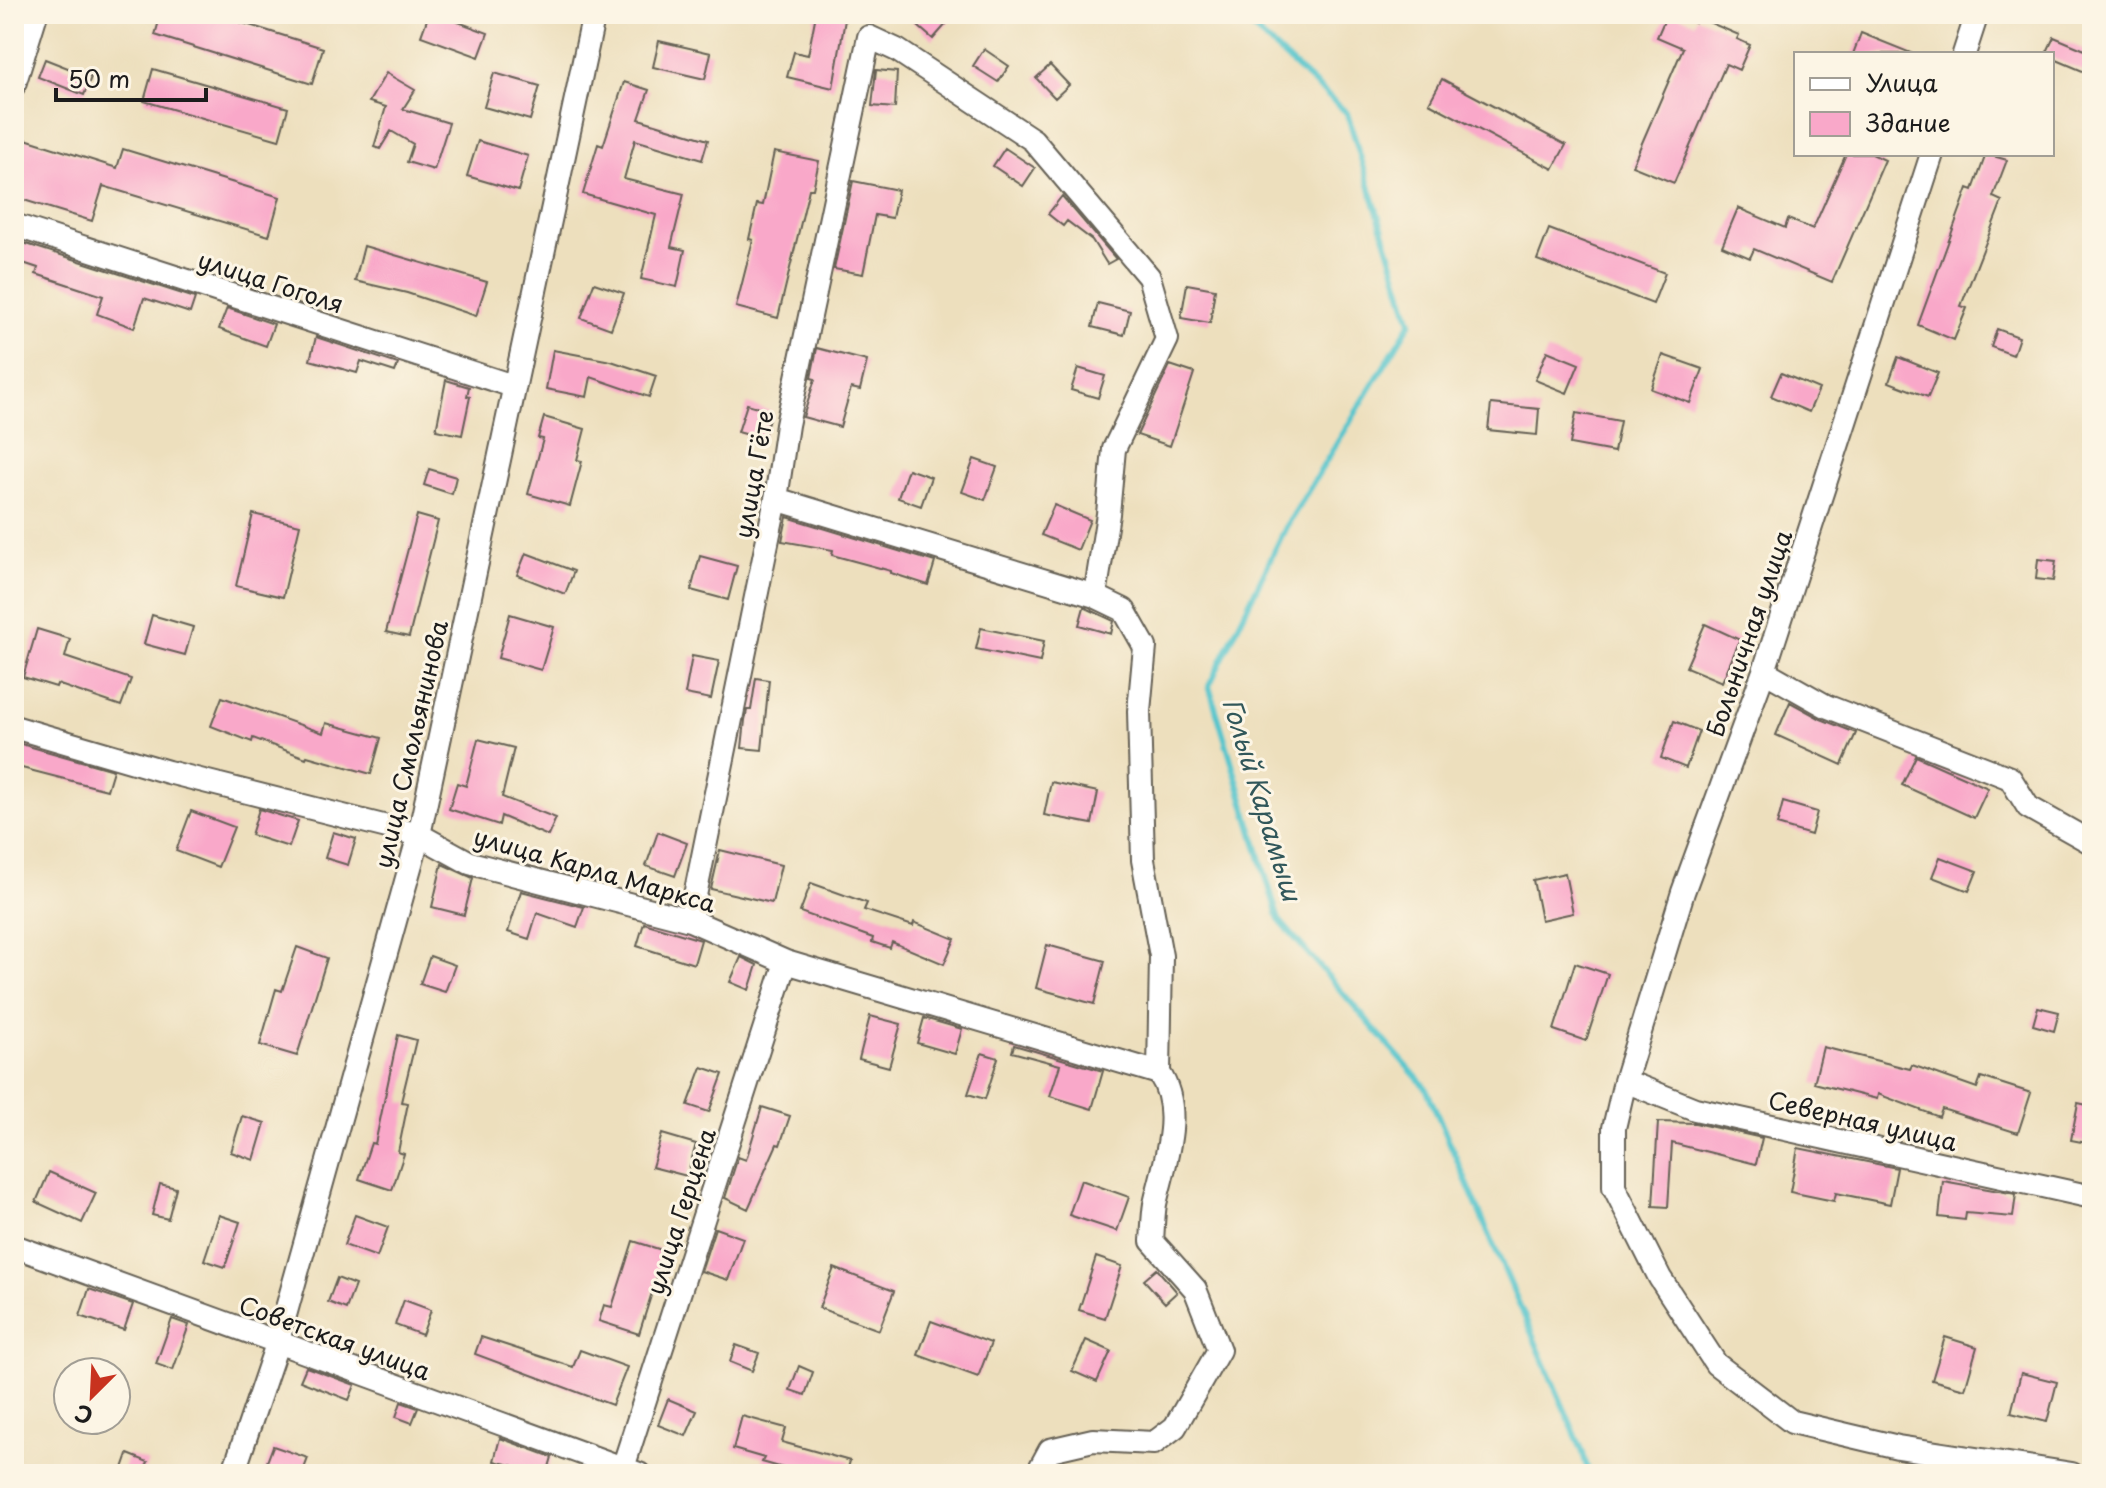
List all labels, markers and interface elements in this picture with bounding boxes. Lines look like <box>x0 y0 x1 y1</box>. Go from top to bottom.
scale bar <box>56 52 206 102</box>
legend <box>1794 52 2054 156</box>
text: 50 m <box>68 60 130 96</box>
text: Улица <box>1866 64 1938 100</box>
text: Здание <box>1866 104 1951 140</box>
street label: улица Гоголя <box>194 241 348 321</box>
street label: улица Гёте <box>724 407 782 541</box>
street label: Больничная улица <box>1696 525 1800 741</box>
street label: улица Смольянинова <box>364 616 456 871</box>
water label: Голый Карамыш <box>1214 693 1313 907</box>
street label: улица Карла Маркса <box>470 817 720 921</box>
street label: Северная улица <box>1765 1081 1961 1159</box>
street label: улица Герцена <box>636 1123 724 1299</box>
street label: Советская улица <box>234 1286 436 1388</box>
north arrow <box>52 1356 132 1436</box>
text: С <box>69 1397 98 1434</box>

